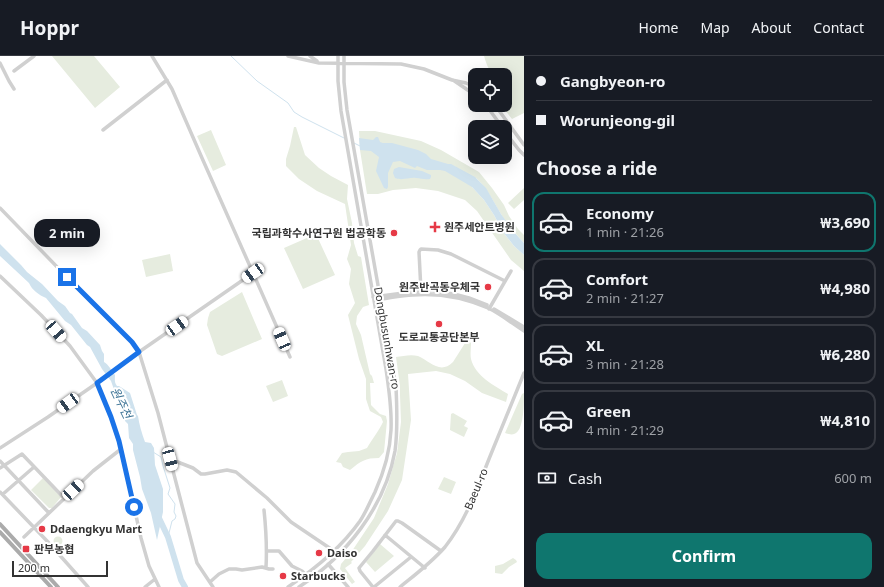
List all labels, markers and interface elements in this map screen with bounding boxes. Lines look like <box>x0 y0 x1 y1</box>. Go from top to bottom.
text: Hoppr <box>20 15 79 41</box>
text: Home <box>639 18 678 37</box>
text: Map <box>700 18 730 37</box>
text: About <box>752 18 791 37</box>
text: Contact <box>813 18 864 37</box>
map controls <box>468 68 512 164</box>
button: locate <box>468 68 512 112</box>
text: Gangbyeon-ro <box>560 71 665 91</box>
text: Worunjeong-gil <box>560 110 675 130</box>
button: layers <box>468 120 512 164</box>
text: Choose a ride <box>536 156 657 180</box>
text: Economy <box>586 203 654 223</box>
icon: car <box>538 204 574 240</box>
text: ₩3,690 <box>820 212 870 232</box>
callout: 2 min <box>34 219 100 247</box>
place label: 원주세안트병원 <box>444 219 515 234</box>
marker: 원주세안트병원 <box>429 221 441 233</box>
text: 1 min · 21:26 <box>586 223 664 241</box>
text: 2 min <box>49 224 85 242</box>
place label: 국립과학수사연구원 법공학동 <box>252 225 386 240</box>
marker: 국립과학수사연구원 법공학동 <box>389 228 399 238</box>
car <box>240 261 266 285</box>
route end <box>58 268 76 286</box>
text: Comfort <box>586 269 648 289</box>
icon: car <box>538 270 574 306</box>
text: ₩4,980 <box>820 278 870 298</box>
place label: 원주반곡동우체국 <box>399 279 480 294</box>
marker: 원주반곡동우체국 <box>483 282 493 292</box>
street label: Dongbusunhwan-ro <box>371 286 404 391</box>
text: 2 min · 21:27 <box>586 289 664 307</box>
car <box>164 314 190 338</box>
car <box>44 318 68 344</box>
marker: 도로교통공단본부 <box>434 319 444 329</box>
car <box>272 326 292 352</box>
place label: 도로교통공단본부 <box>399 329 479 344</box>
text: XL <box>586 335 604 355</box>
icon: car <box>538 336 574 372</box>
text: ₩6,280 <box>820 344 870 364</box>
text: 3 min · 21:28 <box>586 355 664 373</box>
water label: 원주천 <box>107 384 137 423</box>
car <box>55 391 81 415</box>
text: Green <box>586 401 631 421</box>
icon: car <box>538 402 574 438</box>
text: ₩4,810 <box>820 410 870 430</box>
text: 4 min · 21:29 <box>586 421 664 439</box>
car <box>161 446 179 472</box>
street label: Baeul-ro <box>460 465 491 512</box>
icon: cash <box>536 467 558 489</box>
text: Cash <box>568 468 602 488</box>
text: 600 m <box>834 469 872 487</box>
car <box>60 477 86 503</box>
route start <box>125 498 143 516</box>
place label: Ddaengkyu Mart <box>50 521 142 536</box>
marker: Ddaengkyu Mart <box>37 524 47 534</box>
button: Confirm <box>536 533 872 579</box>
place label: 판부농협 <box>34 541 74 556</box>
marker: 판부농협 <box>21 544 31 554</box>
place label: Daiso <box>327 545 357 560</box>
marker: Daiso <box>314 548 324 558</box>
scale bar <box>12 559 108 578</box>
text: 200 m <box>18 560 50 575</box>
place label: Starbucks <box>291 568 346 583</box>
marker: Starbucks <box>278 571 288 581</box>

